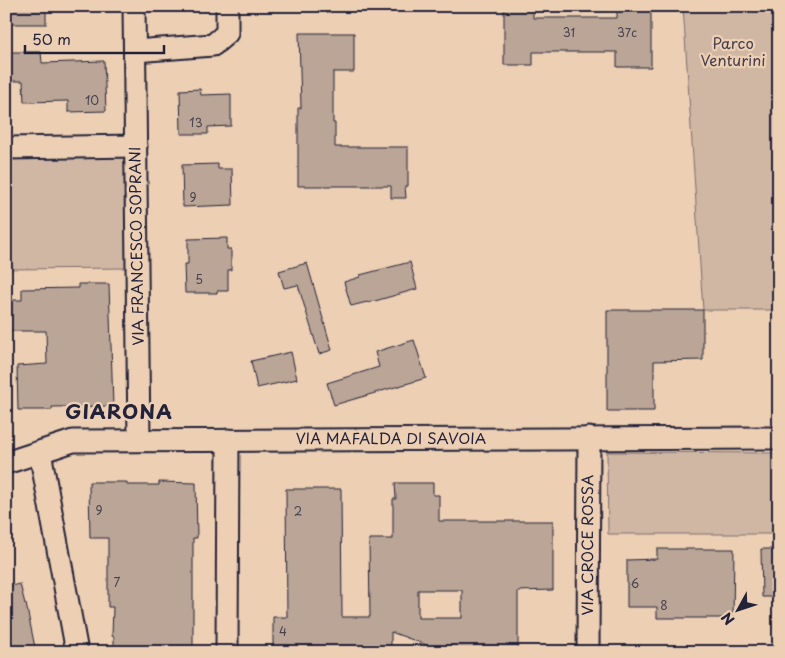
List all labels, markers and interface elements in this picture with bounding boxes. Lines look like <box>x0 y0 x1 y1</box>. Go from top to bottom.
scale bar <box>25 22 164 54</box>
house number: 31 <box>563 23 575 41</box>
house number: 37c <box>617 23 637 41</box>
text: 50 m <box>32 27 71 50</box>
park label: Parco Venturini <box>700 31 766 71</box>
house number: 10 <box>85 91 99 109</box>
house number: 13 <box>189 113 203 131</box>
street label: VIA FRANCESCO SOPRANI <box>122 146 149 346</box>
house number: 9 <box>189 188 197 206</box>
house number: 5 <box>195 270 203 288</box>
district label: GIARONA <box>65 396 173 426</box>
street label: VIA MAFALDA DI SAVOIA <box>296 426 486 449</box>
street label: VIA CROCE ROSSA <box>575 475 598 615</box>
house number: 9 <box>95 501 103 519</box>
house number: 2 <box>294 502 302 520</box>
house number: 7 <box>114 573 121 591</box>
house number: 6 <box>631 574 639 592</box>
north arrow <box>712 586 762 636</box>
house number: 8 <box>660 596 668 614</box>
text: N <box>716 608 739 630</box>
house number: 4 <box>279 622 287 640</box>

